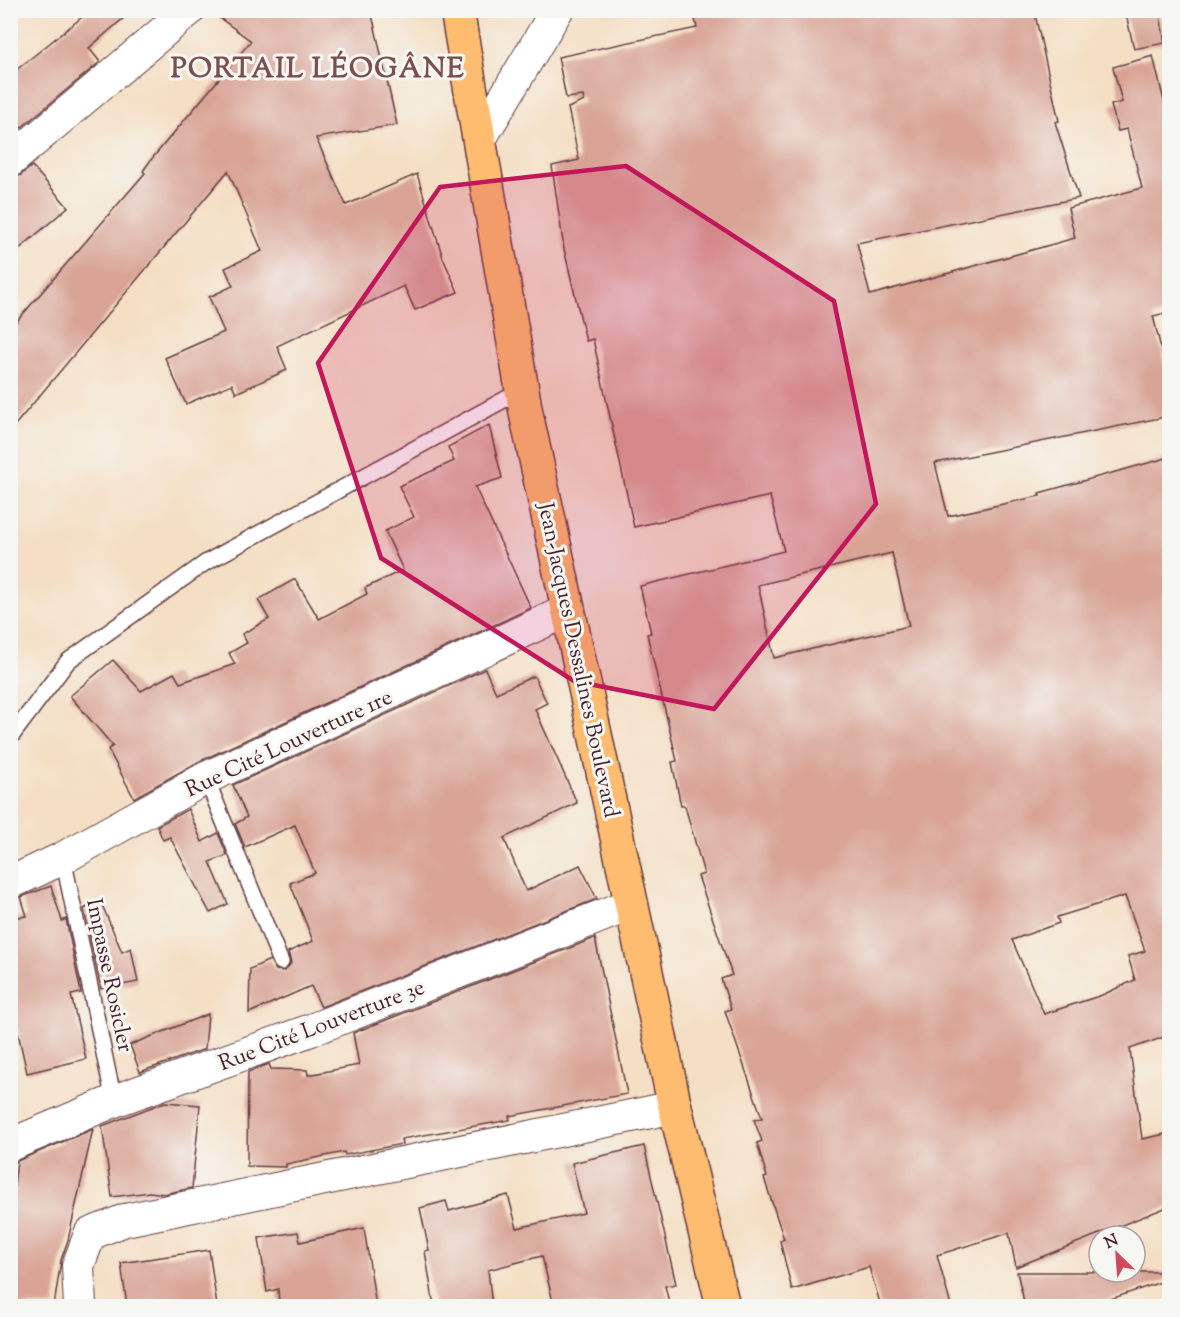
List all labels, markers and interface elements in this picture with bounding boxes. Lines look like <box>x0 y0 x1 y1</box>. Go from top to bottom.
district label: PORTAIL LÉOGÂNE <box>171 50 465 90</box>
street label: Jean-Jacques Dessalines Boulevard <box>528 499 626 821</box>
street label: Rue Cité Louverture 1re <box>180 683 398 807</box>
street label: Impasse Rosicler <box>76 896 140 1055</box>
street label: Rue Cité Louverture 3e <box>214 973 430 1081</box>
north arrow <box>1087 1224 1147 1284</box>
text: N <box>1101 1229 1123 1256</box>

